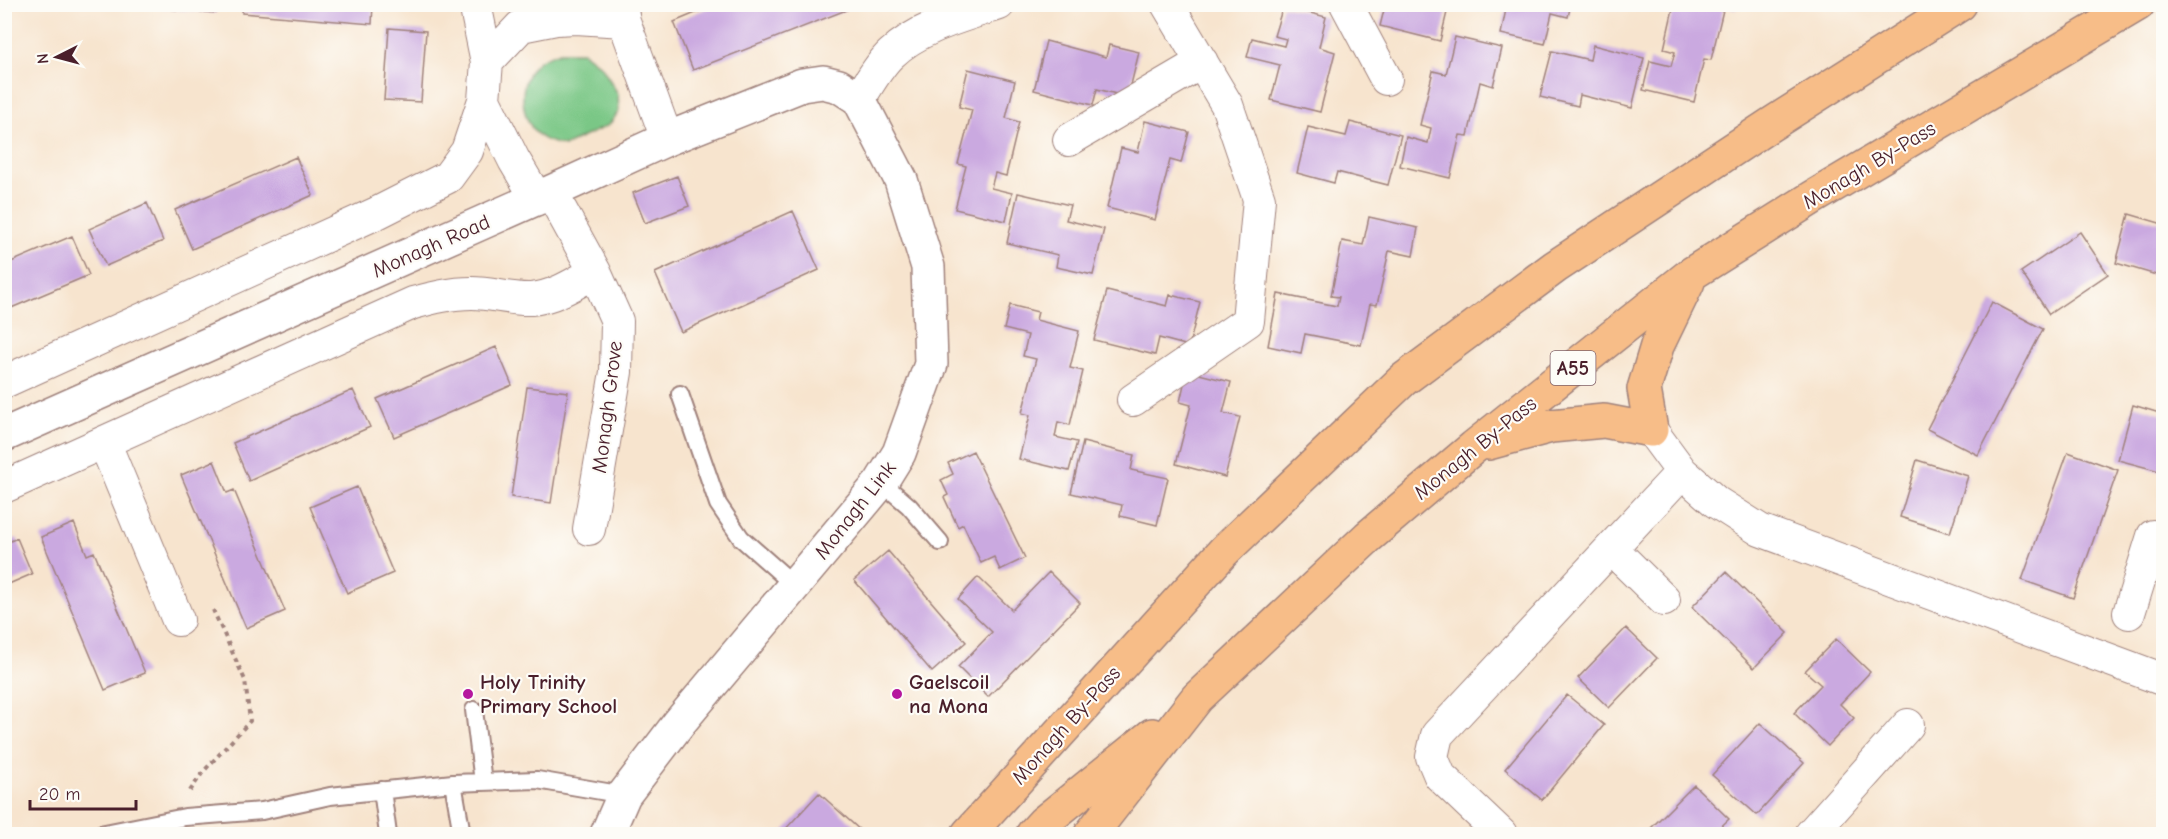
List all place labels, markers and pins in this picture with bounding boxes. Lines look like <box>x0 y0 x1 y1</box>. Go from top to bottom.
place label: Holy Trinity Primary School <box>480 670 617 718</box>
place label: Gaelscoil na Mona <box>909 670 989 718</box>
marker: Holy Trinity Primary School <box>461 687 475 701</box>
marker: Gaelscoil na Mona <box>890 687 904 701</box>

